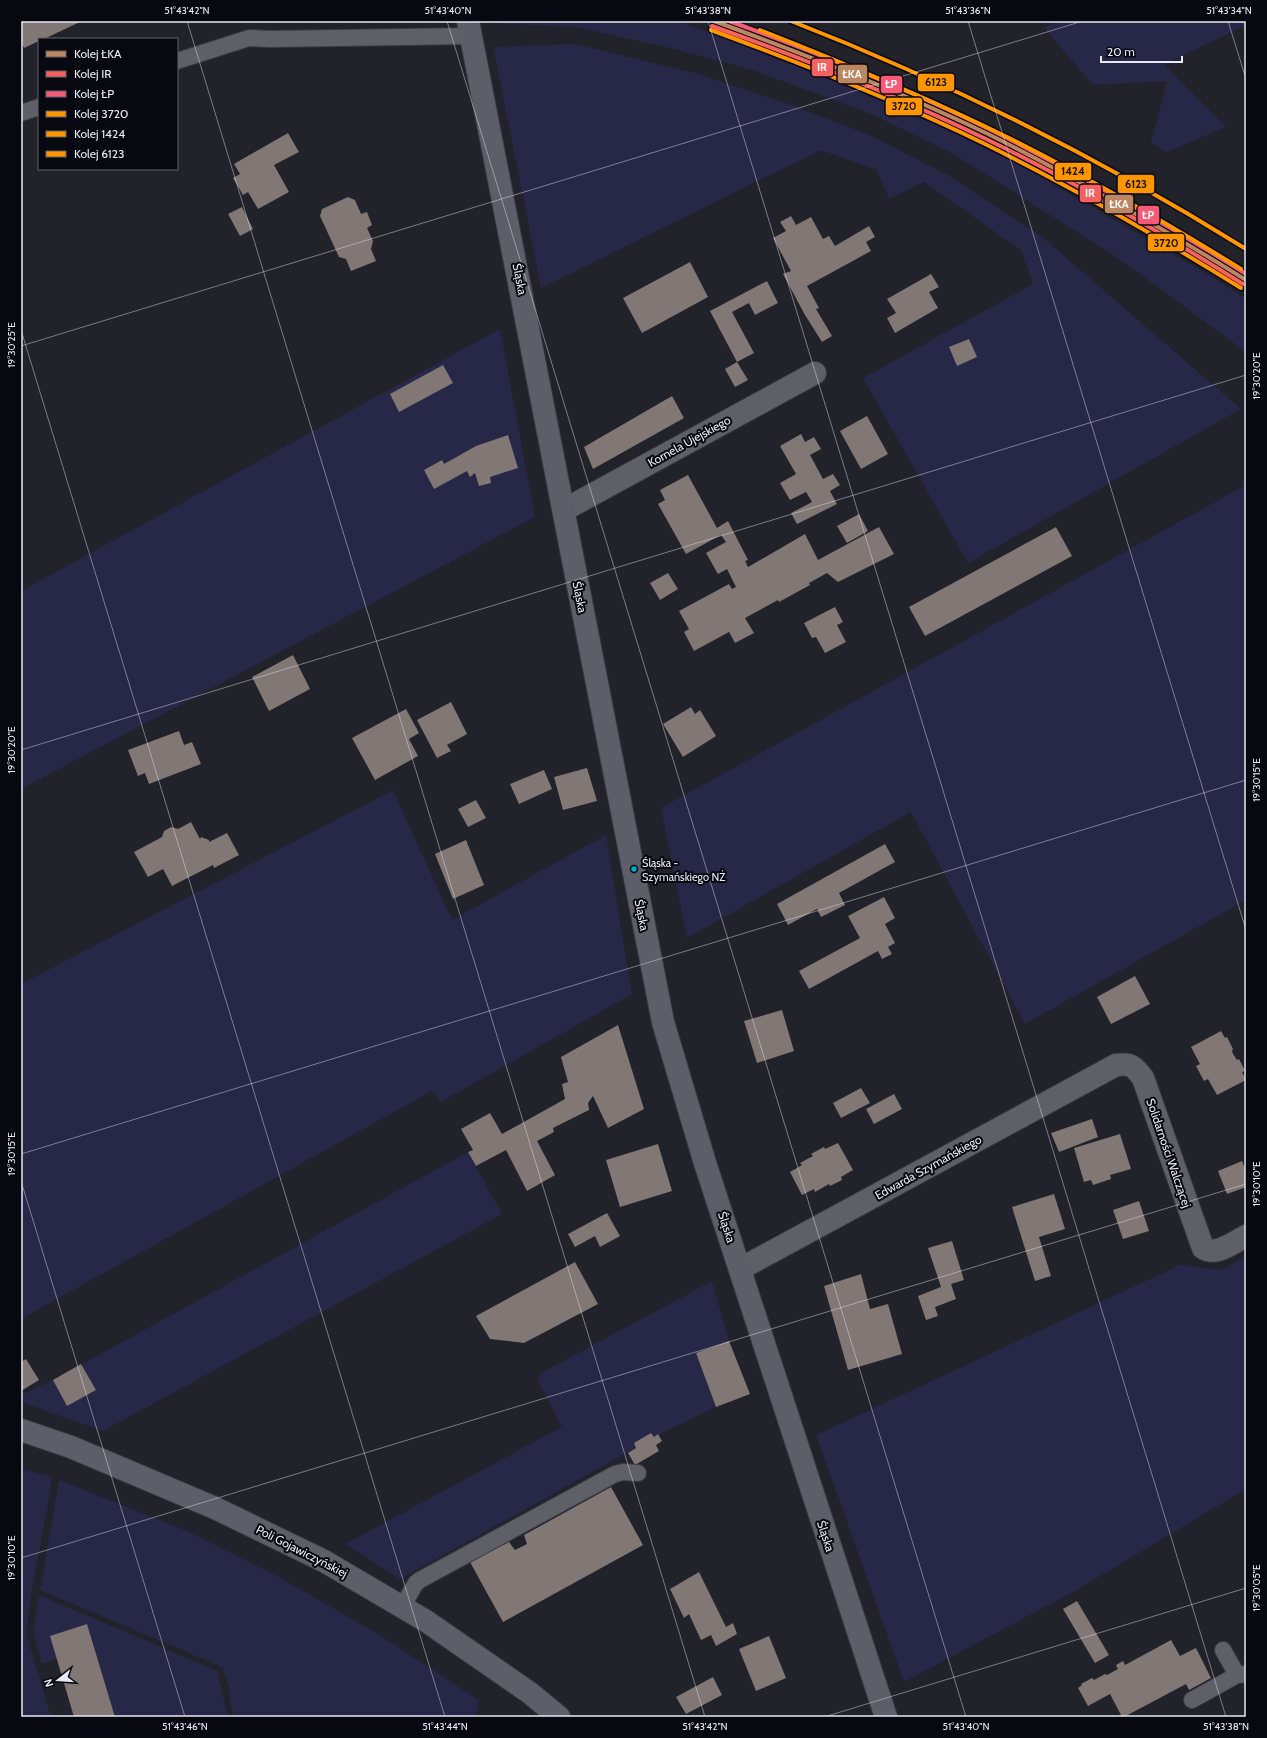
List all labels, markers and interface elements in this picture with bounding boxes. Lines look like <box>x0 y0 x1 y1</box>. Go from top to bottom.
text: 51°43'42"N <box>164 4 210 17</box>
text: 51°43'40"N <box>424 4 472 17</box>
text: 51°43'38"N <box>685 4 731 17</box>
text: 51°43'36"N <box>945 4 991 17</box>
text: 51°43'34"N <box>1206 4 1252 17</box>
legend <box>38 38 178 170</box>
scale bar <box>1101 38 1182 64</box>
text: 20 m <box>1107 44 1135 59</box>
text: Kolej ŁKA <box>74 46 122 61</box>
line badge: IR <box>811 58 834 77</box>
text: IR <box>817 60 827 74</box>
line badge: ŁKA <box>837 64 868 84</box>
text: Kolej IR <box>74 66 112 81</box>
text: ŁKA <box>842 67 862 81</box>
line badge: 6123 <box>917 73 955 92</box>
line badge: ŁP <box>880 75 903 94</box>
text: 6123 <box>925 75 947 89</box>
text: ŁP <box>885 77 897 91</box>
text: Kolej ŁP <box>74 86 114 101</box>
line badge: 3720 <box>885 97 923 116</box>
text: 3720 <box>891 99 917 113</box>
text: Kolej 3720 <box>74 106 128 121</box>
text: Kolej 1424 <box>74 126 125 141</box>
text: Kolej 6123 <box>74 146 125 161</box>
line badge: 1424 <box>1054 162 1092 181</box>
text: 1424 <box>1061 164 1085 178</box>
line badge: 6123 <box>1117 174 1155 194</box>
text: 6123 <box>1125 177 1147 191</box>
line badge: IR <box>1079 184 1102 203</box>
text: IR <box>1085 186 1095 200</box>
line badge: ŁKA <box>1104 194 1134 214</box>
text: ŁKA <box>1109 197 1129 211</box>
line badge: ŁP <box>1137 205 1160 225</box>
text: ŁP <box>1142 208 1154 222</box>
line badge: 3720 <box>1147 233 1185 252</box>
text: 3720 <box>1153 236 1179 250</box>
street label: Śląska <box>510 262 530 296</box>
text: 19°30'25"E <box>5 322 18 368</box>
text: 19°30'20"E <box>1250 352 1263 399</box>
street label: Kornela Ujejskiego <box>645 412 733 470</box>
street label: Śląska <box>570 580 590 614</box>
text: 19°30'20"E <box>5 726 18 773</box>
text: 19°30'15"E <box>1250 758 1263 802</box>
place label: Śląska - Szymańskiego NŻ <box>642 856 725 884</box>
marker: Śląska - Szymańskiego NŻ <box>629 864 639 874</box>
street label: Śląska <box>632 898 652 932</box>
street label: Solidarności Walczącej <box>1143 1096 1195 1210</box>
street label: Edwarda Szymańskiego <box>872 1131 984 1203</box>
text: 19°30'15"E <box>5 1132 18 1176</box>
text: 19°30'10"E <box>1250 1161 1263 1206</box>
street label: Śląska <box>715 1210 739 1245</box>
street label: Śląska <box>814 1519 838 1554</box>
street label: Poli Gojawiczyńskiej <box>254 1521 350 1581</box>
text: 19°30'10"E <box>5 1535 18 1580</box>
text: 19°30'05"E <box>1250 1564 1263 1612</box>
north arrow <box>38 1660 78 1700</box>
text: N <box>41 1677 56 1689</box>
text: 51°43'46"N <box>162 1720 208 1733</box>
text: 51°43'44"N <box>422 1720 468 1733</box>
text: 51°43'42"N <box>682 1720 728 1733</box>
text: 51°43'40"N <box>942 1720 990 1733</box>
text: 51°43'38"N <box>1203 1720 1249 1733</box>

